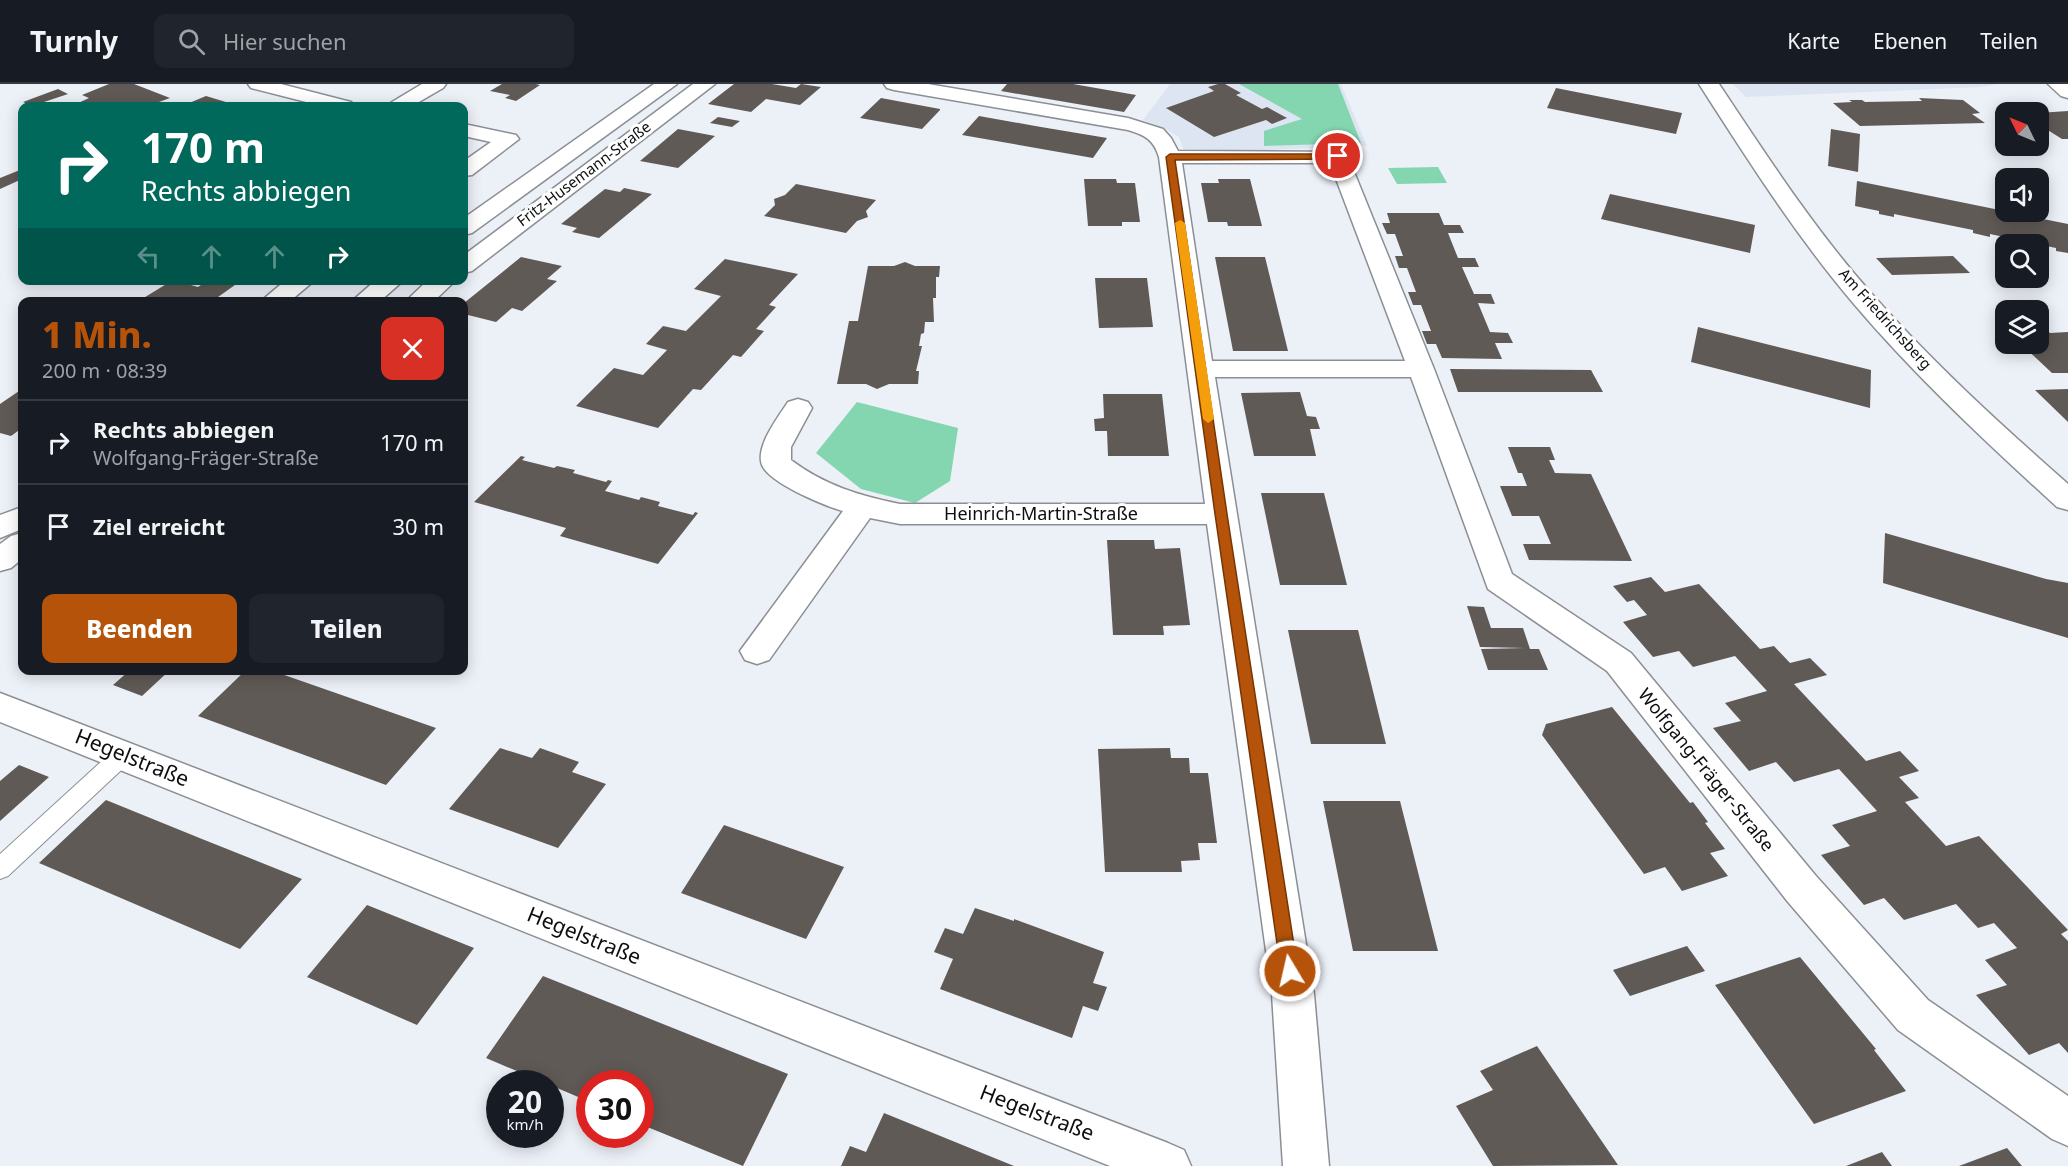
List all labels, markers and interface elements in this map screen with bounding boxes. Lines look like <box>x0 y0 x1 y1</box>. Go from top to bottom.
search box <box>154 14 574 68</box>
text: Turnly <box>30 22 118 60</box>
icon: search <box>175 25 208 58</box>
text: Hier suchen <box>223 26 347 56</box>
text: Karte <box>1787 27 1840 55</box>
text: Ebenen <box>1873 27 1947 55</box>
text: Teilen <box>1980 27 2038 55</box>
north arrow <box>1995 102 2049 156</box>
map controls <box>1995 102 2049 354</box>
street label: Fritz-Husemann-Straße <box>512 116 654 230</box>
text: 170 m <box>141 118 265 175</box>
icon: right <box>42 126 120 204</box>
pin <box>1312 130 1363 181</box>
icon: arrive <box>1321 139 1354 172</box>
button: sound <box>1995 168 2049 222</box>
text: Rechts abbiegen <box>141 172 351 209</box>
button: search <box>1995 234 2049 288</box>
icon: left <box>132 240 165 273</box>
icon: ahead <box>195 240 228 273</box>
icon: ahead <box>258 240 291 273</box>
icon: right <box>321 240 354 273</box>
street label: Am Friedrichsberg <box>1835 263 1937 373</box>
button: layers <box>1995 300 2049 354</box>
text: 1 Min. <box>42 310 152 359</box>
button: close <box>381 317 444 380</box>
text: 200 m · 08:39 <box>42 357 167 384</box>
text: Rechts abbiegen <box>93 414 275 444</box>
icon: right <box>42 426 75 459</box>
text: 170 m <box>380 427 444 457</box>
text: Wolfgang-Fräger-Straße <box>93 444 319 471</box>
street label: Heinrich-Martin-Straße <box>944 501 1138 525</box>
icon: arrive <box>42 510 75 543</box>
text: Ziel erreicht <box>93 511 225 541</box>
text: 30 m <box>393 511 444 541</box>
button: Beenden <box>42 594 237 663</box>
button: Teilen <box>249 594 444 663</box>
street label: Wolfgang-Fräger-Straße <box>1633 683 1780 856</box>
street label: Hegelstraße <box>71 722 193 793</box>
street label: Hegelstraße <box>523 900 645 971</box>
position arrow <box>1258 939 1322 1003</box>
speed limit sign: 30 <box>576 1070 654 1148</box>
street label: Hegelstraße <box>976 1077 1099 1147</box>
text: 20 <box>508 1081 542 1122</box>
text: km/h <box>507 1114 543 1134</box>

